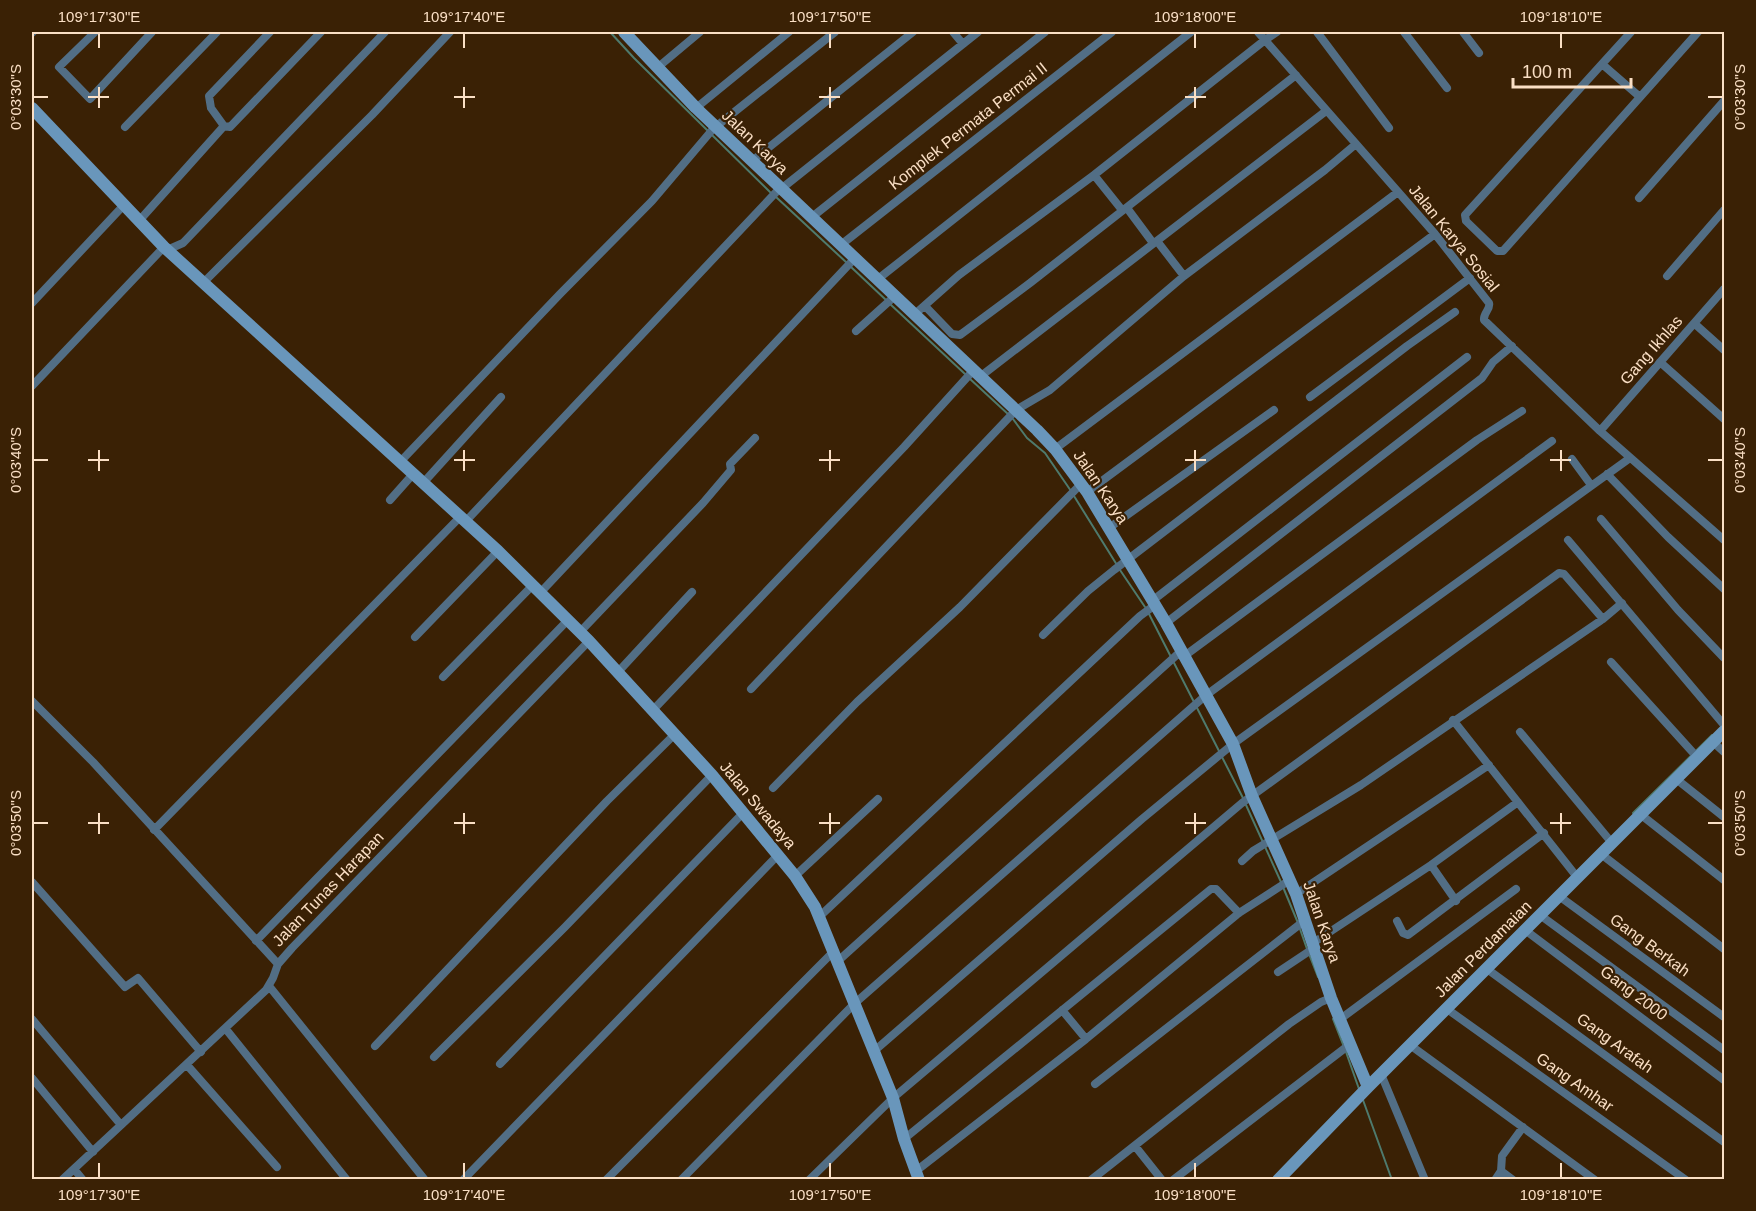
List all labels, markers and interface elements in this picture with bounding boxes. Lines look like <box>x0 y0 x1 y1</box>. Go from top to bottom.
text: 109°17'30"E <box>58 8 140 25</box>
text: 109°17'40"E <box>423 8 505 25</box>
text: 109°17'50"E <box>789 8 871 25</box>
text: 109°18'00"E <box>1154 8 1236 25</box>
text: 109°18'10"E <box>1520 8 1602 25</box>
scale bar <box>1513 51 1632 89</box>
street label: Komplek Permata Permai II <box>886 59 1050 193</box>
text: 100 m <box>1522 62 1572 82</box>
text: 0°03'30"S <box>7 64 24 130</box>
text: 0°03'30"S <box>1731 64 1748 130</box>
street label: Jalan Karya <box>719 107 791 178</box>
street label: Jalan Karya Sosial <box>1406 181 1502 295</box>
street label: Gang Ikhlas <box>1617 312 1685 388</box>
text: 0°03'40"S <box>7 427 24 493</box>
text: 0°03'40"S <box>1731 427 1748 493</box>
street label: Jalan Karya <box>1070 447 1132 527</box>
street label: Jalan Swadaya <box>717 758 799 852</box>
text: 0°03'50"S <box>7 790 24 856</box>
text: 0°03'50"S <box>1731 790 1748 856</box>
street label: Jalan Tunas Harapan <box>269 828 387 950</box>
street label: Jalan Karya <box>1300 879 1344 965</box>
street label: Jalan Perdamaian <box>1431 897 1535 1001</box>
street label: Gang Berkah <box>1607 910 1693 980</box>
street label: Gang 2000 <box>1597 962 1671 1024</box>
street label: Gang Arafah <box>1574 1010 1656 1076</box>
street label: Gang Amhar <box>1533 1049 1617 1115</box>
text: 109°17'30"E <box>58 1186 140 1203</box>
text: 109°17'40"E <box>423 1186 505 1203</box>
text: 109°17'50"E <box>789 1186 871 1203</box>
text: 109°18'00"E <box>1154 1186 1236 1203</box>
text: 109°18'10"E <box>1520 1186 1602 1203</box>

